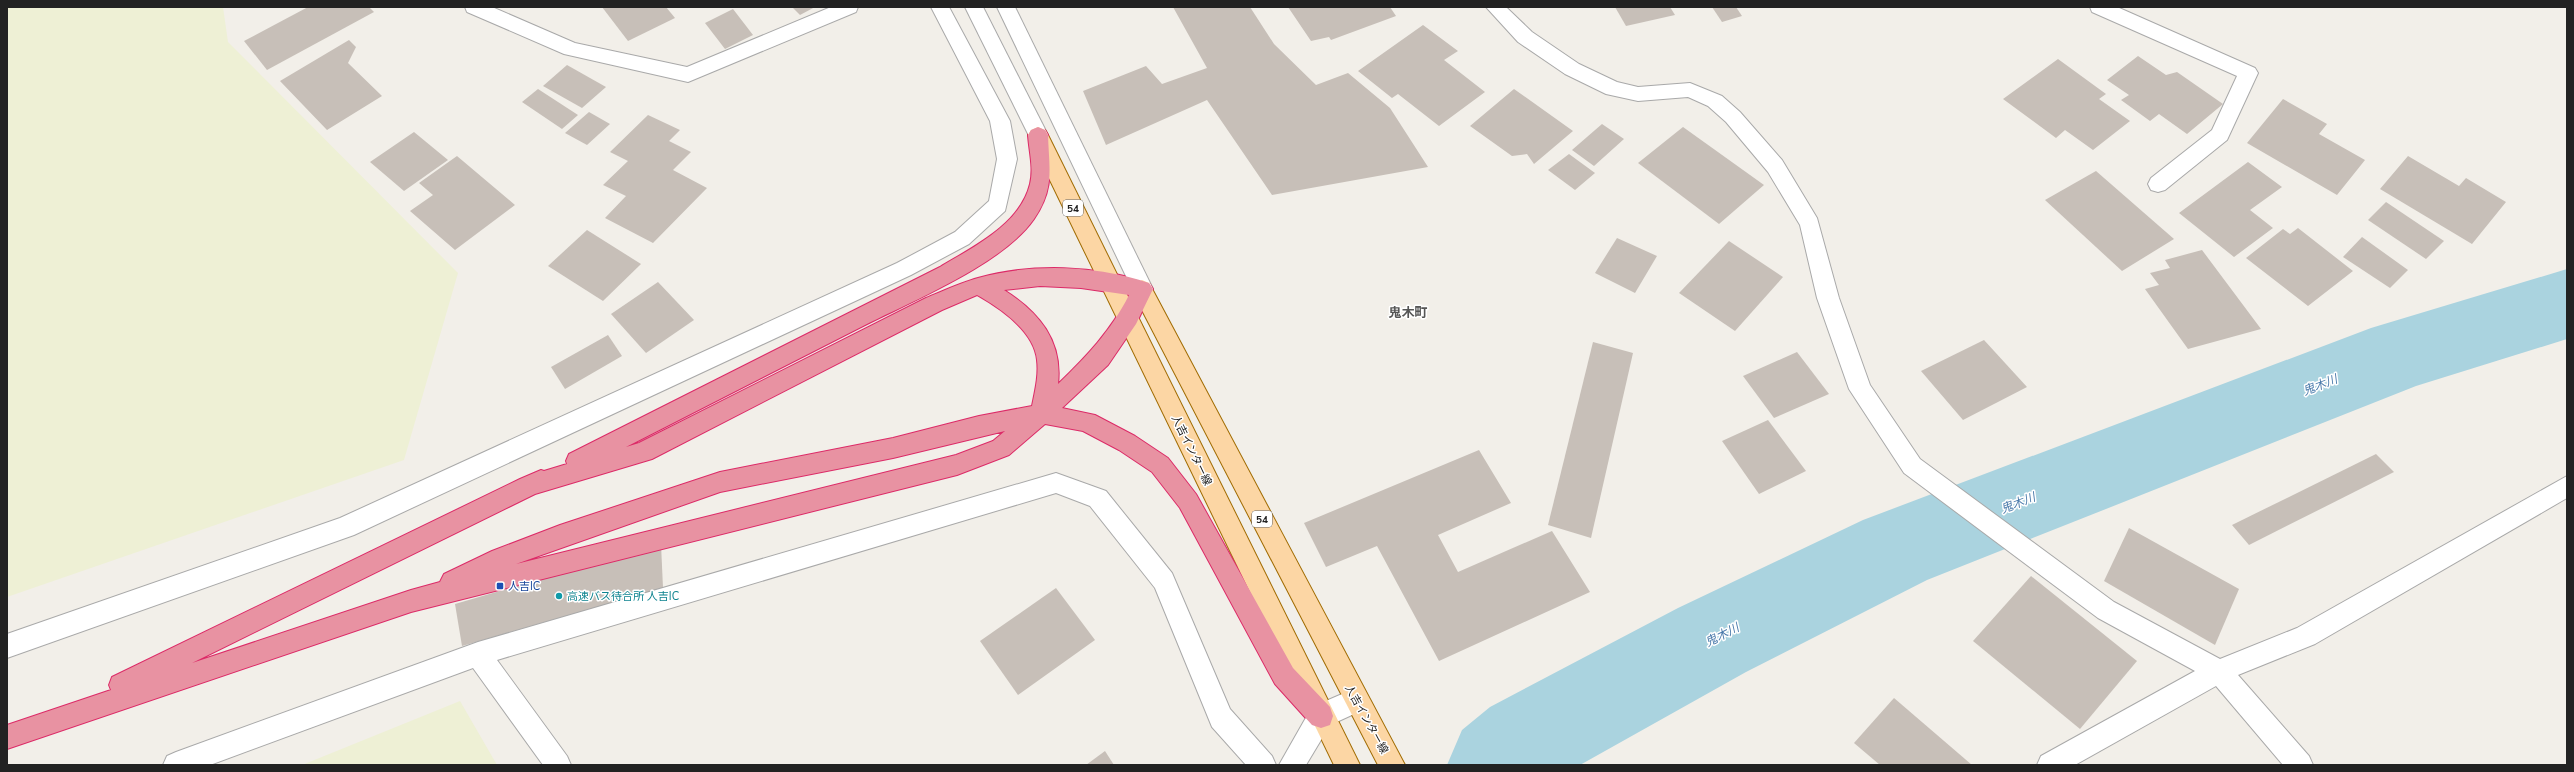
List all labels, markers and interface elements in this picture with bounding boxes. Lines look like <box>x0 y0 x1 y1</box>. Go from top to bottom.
road number: 54 <box>1063 200 1083 216</box>
district label: 鬼木町 <box>1388 304 1428 322</box>
water label: 鬼木川 <box>2300 370 2342 399</box>
street label: 人吉インター線 <box>1168 412 1215 488</box>
water label: 鬼木川 <box>1998 488 2040 517</box>
road number: 54 <box>1252 511 1272 527</box>
place label: 人吉IC <box>508 579 540 594</box>
marker: 人吉IC <box>495 581 505 591</box>
place label: 高速バス待合所 人吉IC <box>567 589 679 604</box>
marker: 高速バス待合所 人吉IC <box>554 591 564 601</box>
water label: 鬼木川 <box>1702 619 1743 650</box>
street label: 人吉インター線 <box>1341 682 1392 757</box>

